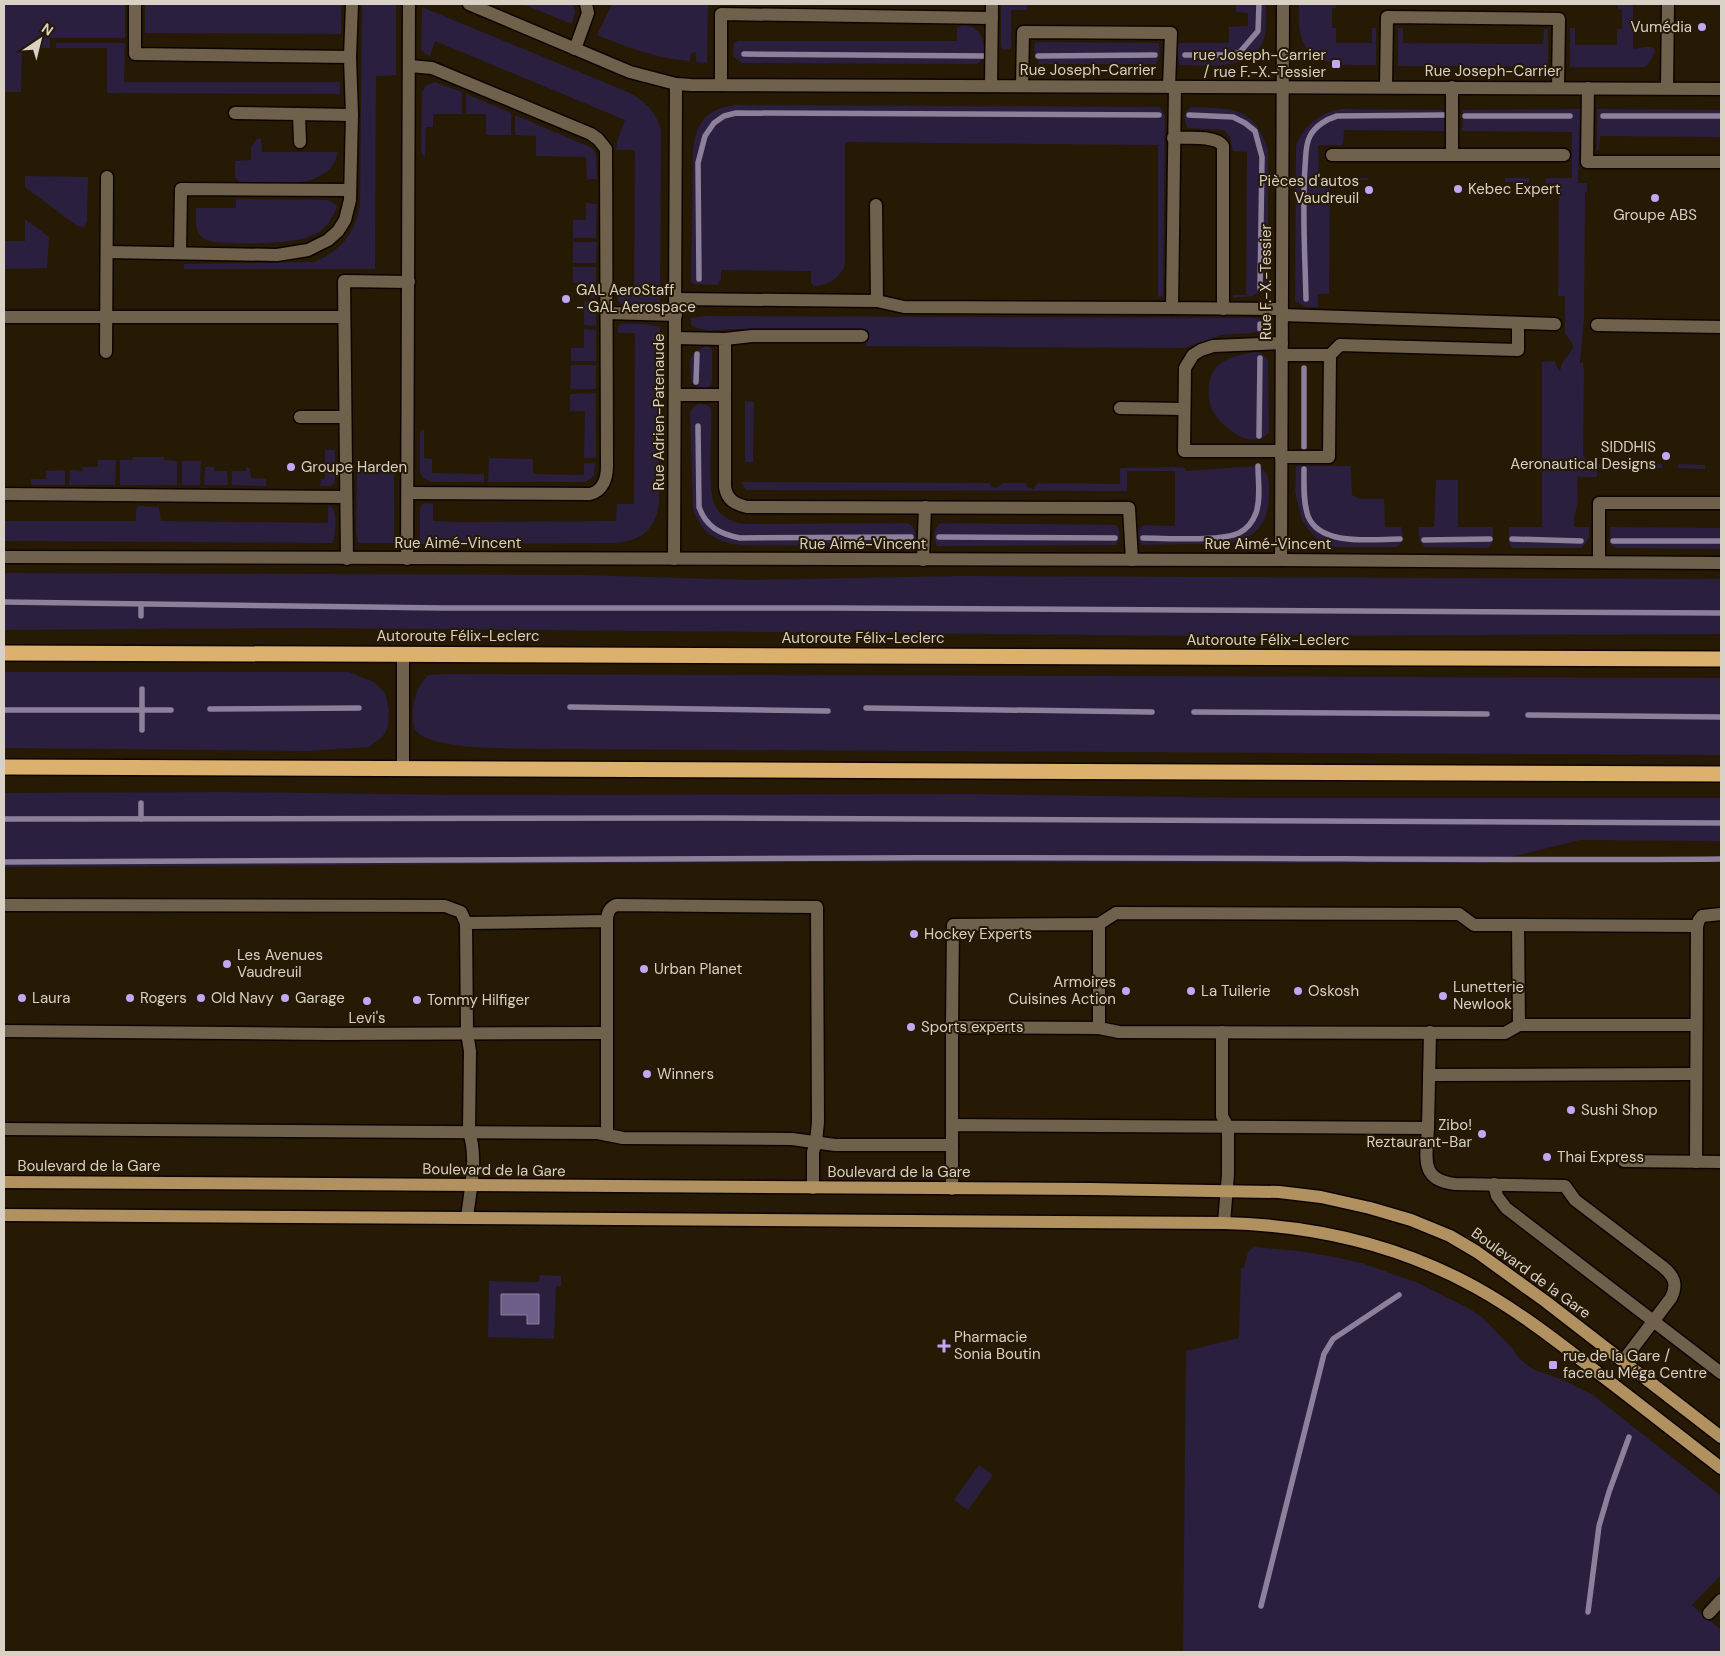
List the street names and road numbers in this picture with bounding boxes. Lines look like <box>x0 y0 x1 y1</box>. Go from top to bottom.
street label: Rue Joseph-Carrier <box>1020 60 1157 80</box>
street label: Rue Joseph-Carrier <box>1425 61 1562 81</box>
street label: Rue F.-X.-Tessier <box>1256 224 1276 340</box>
street label: Rue Adrien-Patenaude <box>649 333 669 491</box>
street label: Rue Aimé-Vincent <box>395 533 522 553</box>
street label: Rue Aimé-Vincent <box>800 534 927 554</box>
street label: Rue Aimé-Vincent <box>1205 534 1332 554</box>
street label: Autoroute Félix-Leclerc <box>376 626 540 646</box>
street label: Autoroute Félix-Leclerc <box>781 628 945 648</box>
street label: Autoroute Félix-Leclerc <box>1186 630 1350 650</box>
street label: Boulevard de la Gare <box>17 1156 161 1176</box>
street label: Boulevard de la Gare <box>422 1159 566 1181</box>
street label: Boulevard de la Gare <box>827 1162 971 1182</box>
street label: Boulevard de la Gare <box>1467 1223 1595 1323</box>

